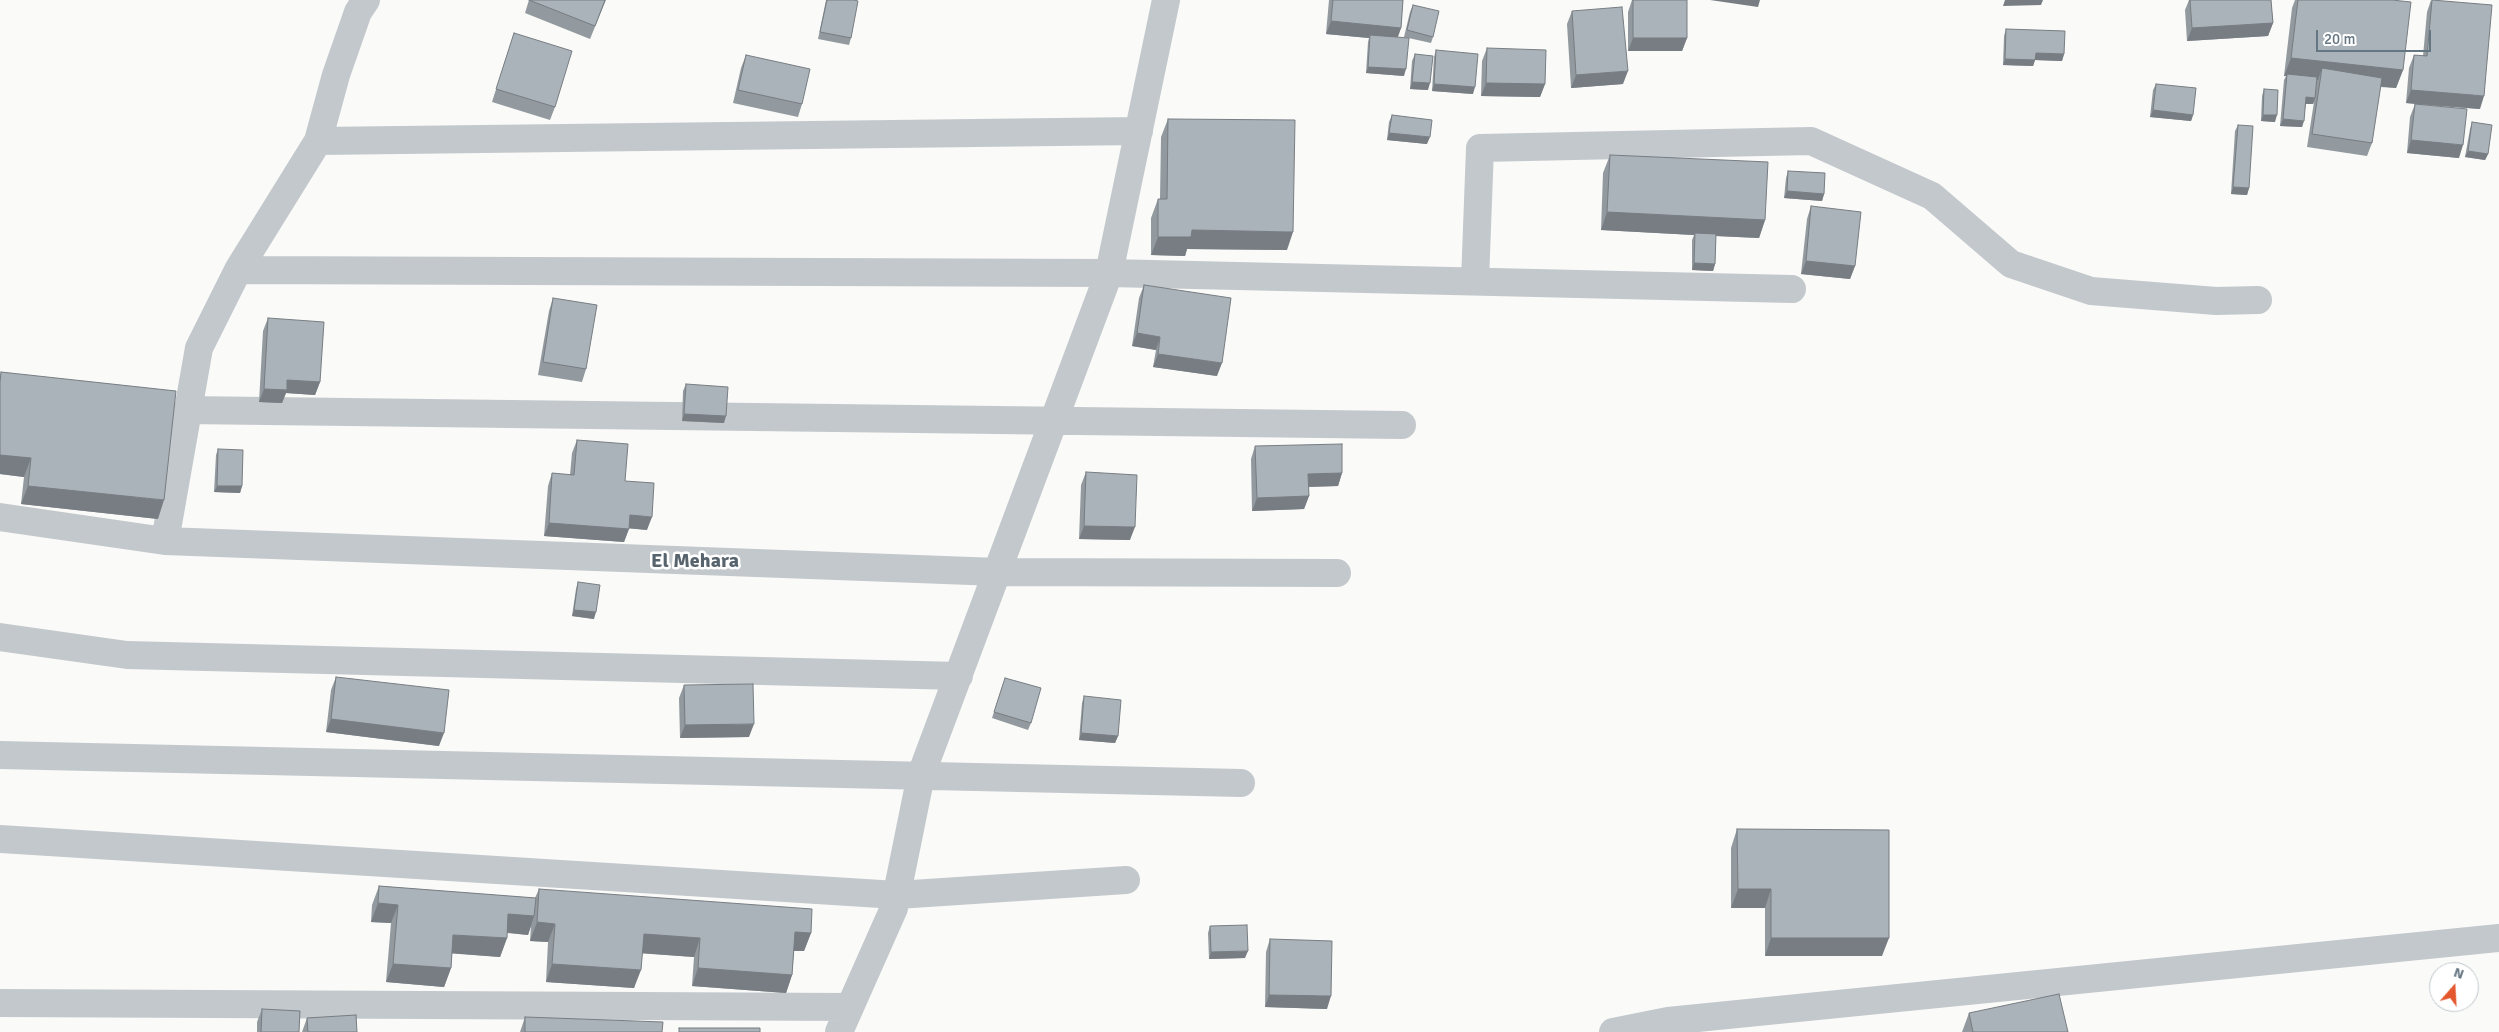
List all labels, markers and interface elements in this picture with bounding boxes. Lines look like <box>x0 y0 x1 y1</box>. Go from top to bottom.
scale bar <box>2319 20 2434 52</box>
text: 20 m <box>2324 30 2355 48</box>
district label: El Mehara <box>651 550 739 574</box>
north arrow <box>2429 962 2479 1012</box>
text: N <box>2451 964 2466 983</box>

